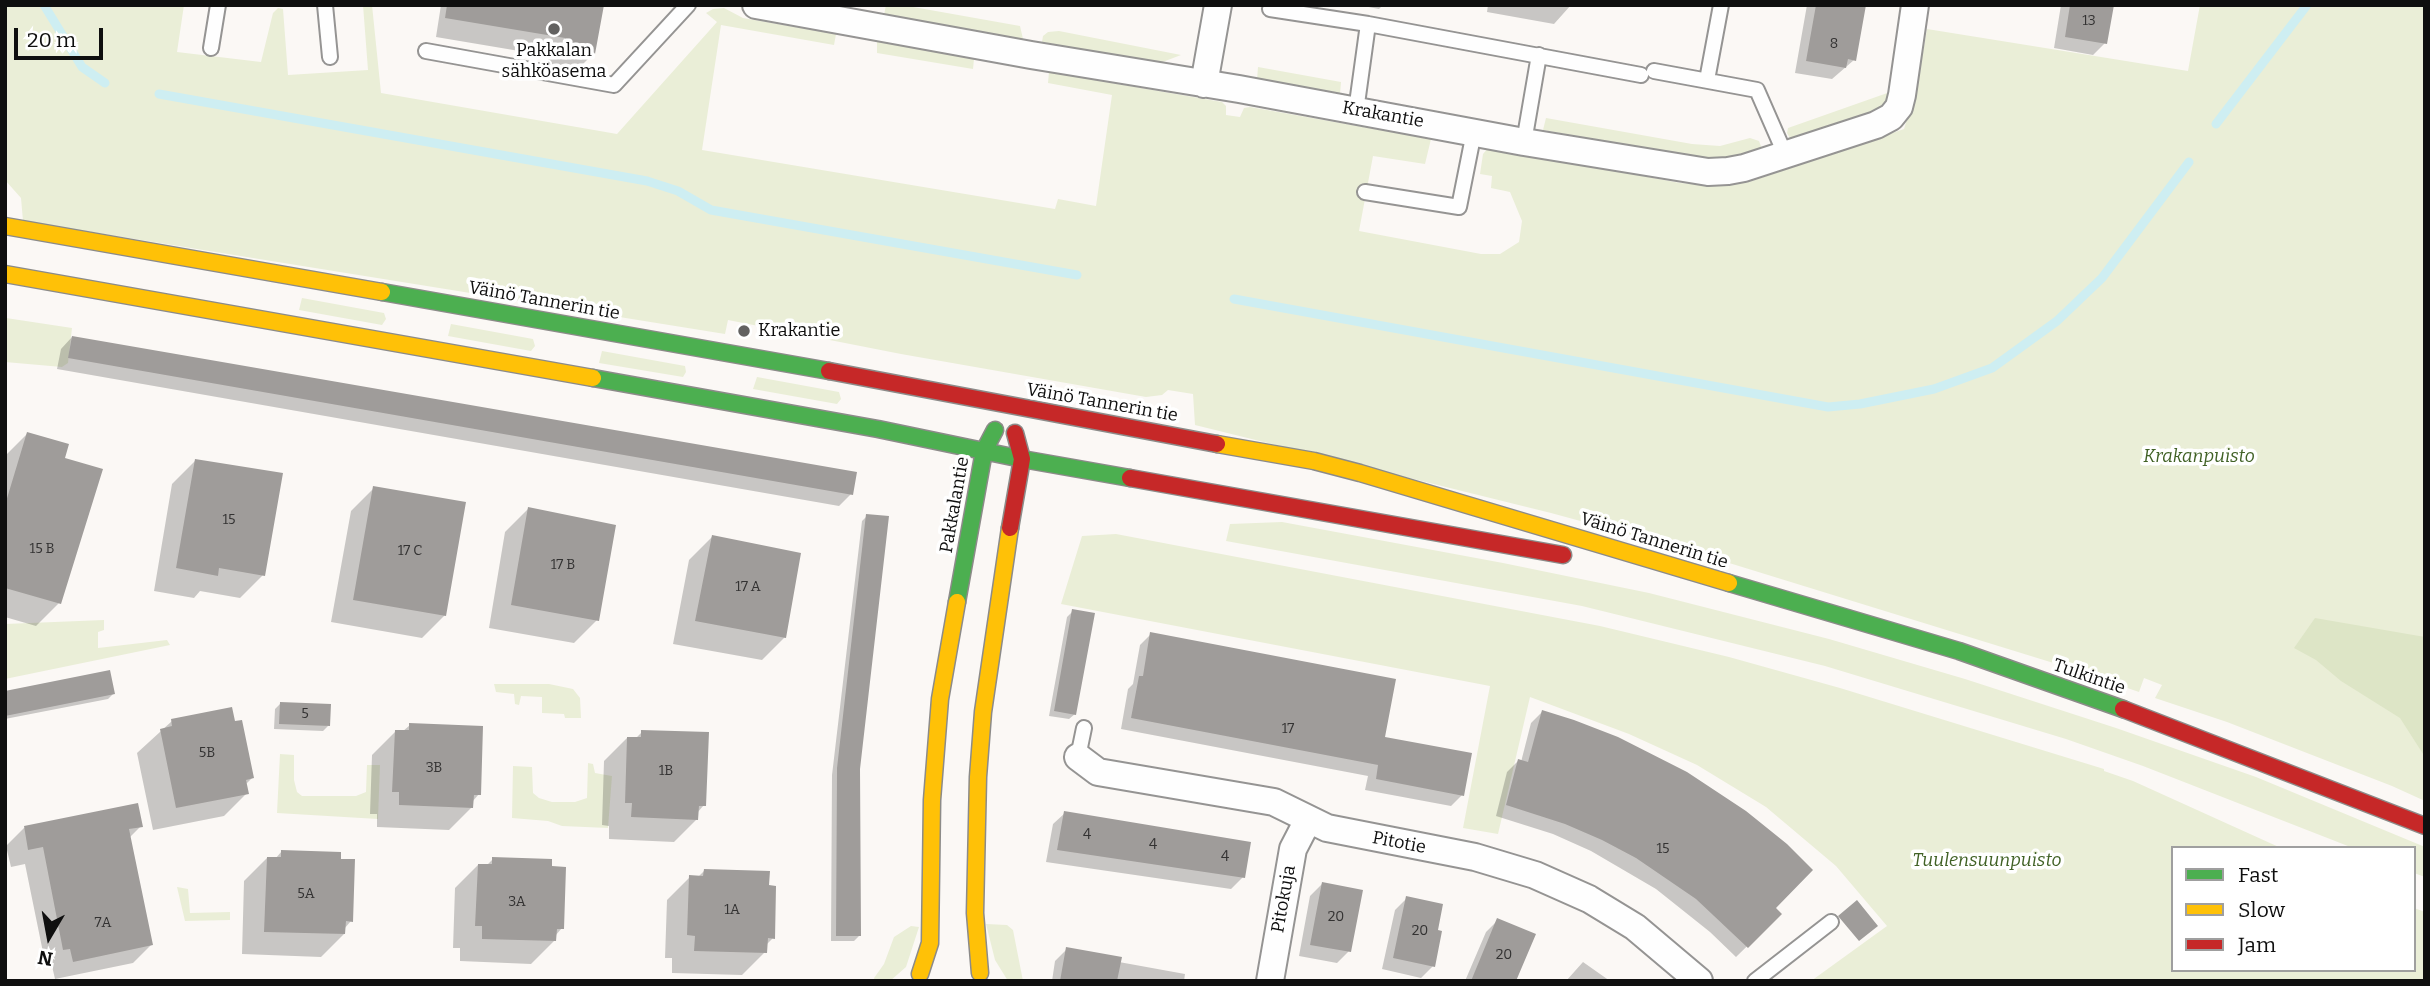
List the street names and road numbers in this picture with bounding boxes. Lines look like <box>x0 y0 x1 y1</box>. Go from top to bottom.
street label: Krakantie <box>1341 97 1425 133</box>
street label: Väinö Tannerin tie <box>467 277 621 325</box>
street label: Väinö Tannerin tie <box>1025 379 1179 427</box>
street label: Pakkalantie <box>936 455 974 555</box>
street label: Väinö Tannerin tie <box>1578 508 1730 574</box>
street label: Tulkintie <box>2050 655 2128 699</box>
street label: Pitotie <box>1370 827 1428 859</box>
street label: Pitokuja <box>1267 863 1301 935</box>

